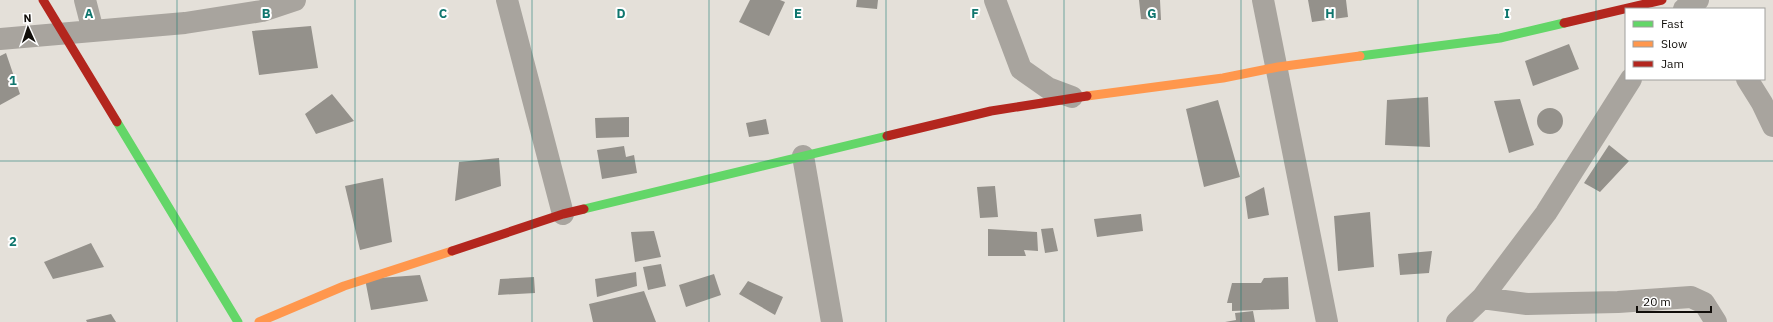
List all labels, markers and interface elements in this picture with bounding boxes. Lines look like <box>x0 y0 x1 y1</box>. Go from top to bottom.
text: A <box>85 5 94 22</box>
text: B <box>262 5 271 22</box>
text: C <box>439 5 448 22</box>
text: D <box>616 5 626 22</box>
text: E <box>794 5 802 22</box>
text: F <box>971 5 979 22</box>
text: G <box>1147 5 1157 22</box>
text: H <box>1325 5 1335 22</box>
text: I <box>1504 5 1510 22</box>
north arrow <box>8 8 48 48</box>
legend <box>1625 8 1765 80</box>
text: N <box>23 11 32 25</box>
text: Fast <box>1661 16 1684 31</box>
text: Slow <box>1661 36 1687 51</box>
text: Jam <box>1661 56 1684 71</box>
text: 1 <box>9 72 17 89</box>
text: 2 <box>9 233 17 250</box>
scale bar <box>1637 288 1711 314</box>
text: 20 m <box>1643 294 1671 309</box>

